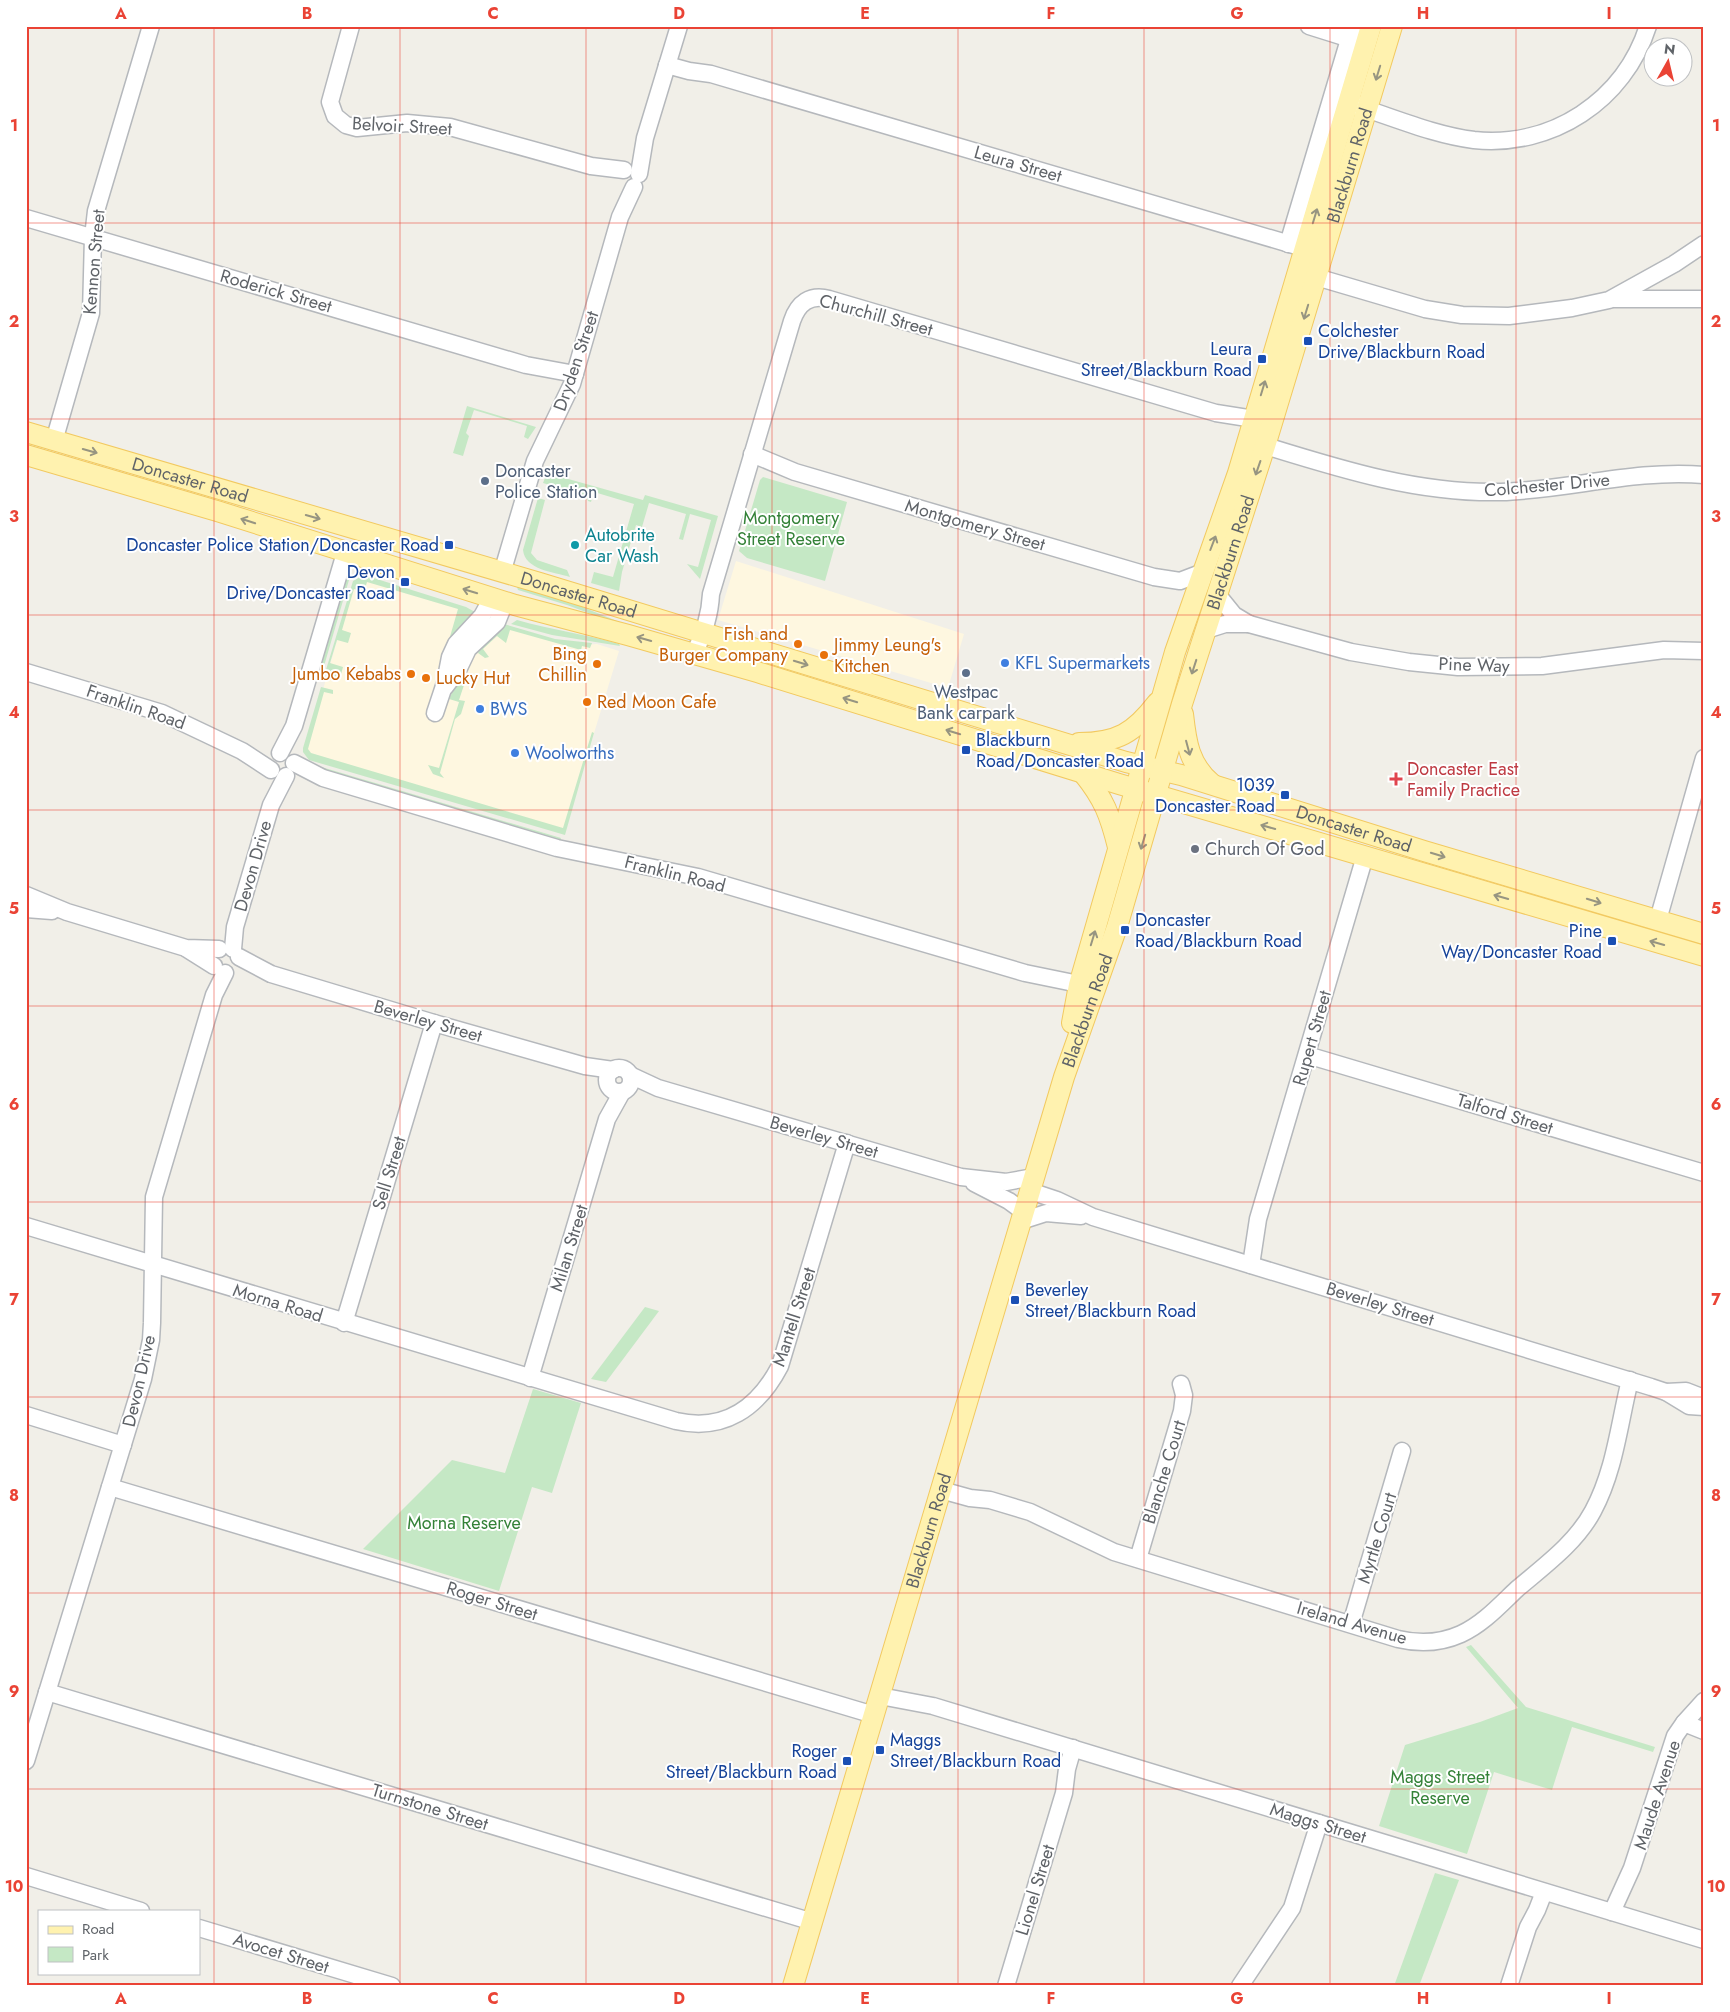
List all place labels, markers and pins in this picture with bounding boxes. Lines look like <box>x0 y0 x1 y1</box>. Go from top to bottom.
place label: Colchester Drive/Blackburn Road <box>1318 318 1485 365</box>
marker: Colchester Drive/Blackburn Road <box>1302 335 1314 347</box>
place label: Leura Street/Blackburn Road <box>1081 336 1252 383</box>
marker: Leura Street/Blackburn Road <box>1256 353 1268 365</box>
place label: Doncaster Police Station <box>495 458 597 505</box>
marker: Doncaster Police Station <box>479 475 491 487</box>
place label: Autobrite Car Wash <box>585 522 659 569</box>
place label: Doncaster Police Station/Doncaster Road <box>126 532 439 558</box>
marker: Doncaster Police Station/Doncaster Road <box>443 539 455 551</box>
marker: Autobrite Car Wash <box>569 539 581 551</box>
place label: Devon Drive/Doncaster Road <box>227 559 395 606</box>
marker: Devon Drive/Doncaster Road <box>399 576 411 588</box>
place label: Fish and Burger Company <box>659 621 788 668</box>
place label: Jimmy Leung's Kitchen <box>832 632 941 679</box>
marker: Fish and Burger Company <box>792 638 804 650</box>
place label: Bing Chillin <box>538 641 587 688</box>
marker: Jimmy Leung's Kitchen <box>818 649 830 661</box>
place label: KFL Supermarkets <box>1015 650 1150 676</box>
marker: KFL Supermarkets <box>999 657 1011 669</box>
marker: Bing Chillin <box>591 658 603 670</box>
place label: Jumbo Kebabs <box>290 661 401 687</box>
place label: Lucky Hut <box>436 665 511 691</box>
marker: Westpac Bank carpark <box>960 667 972 679</box>
marker: Jumbo Kebabs <box>405 668 417 680</box>
marker: Lucky Hut <box>420 672 432 684</box>
place label: Westpac Bank carpark <box>917 679 1015 726</box>
place label: Red Moon Cafe <box>597 689 717 715</box>
place label: BWS <box>490 696 528 722</box>
marker: Red Moon Cafe <box>581 696 593 708</box>
marker: BWS <box>474 703 486 715</box>
place label: Blackburn Road/Doncaster Road <box>976 727 1144 774</box>
place label: Woolworths <box>525 740 614 766</box>
marker: Blackburn Road/Doncaster Road <box>960 744 972 756</box>
marker: Woolworths <box>509 747 521 759</box>
place label: Doncaster East Family Practice <box>1407 756 1520 803</box>
place label: 1039 Doncaster Road <box>1155 772 1275 819</box>
marker: Doncaster East Family Practice <box>1389 772 1403 786</box>
marker: 1039 Doncaster Road <box>1279 789 1291 801</box>
place label: Church Of God <box>1205 836 1324 862</box>
marker: Church Of God <box>1189 843 1201 855</box>
place label: Doncaster Road/Blackburn Road <box>1135 907 1302 954</box>
place label: Pine Way/Doncaster Road <box>1441 918 1602 965</box>
marker: Doncaster Road/Blackburn Road <box>1119 924 1131 936</box>
marker: Pine Way/Doncaster Road <box>1606 935 1618 947</box>
place label: Beverley Street/Blackburn Road <box>1025 1277 1196 1324</box>
marker: Beverley Street/Blackburn Road <box>1009 1294 1021 1306</box>
place label: Maggs Street/Blackburn Road <box>890 1727 1061 1774</box>
place label: Roger Street/Blackburn Road <box>666 1738 838 1785</box>
marker: Maggs Street/Blackburn Road <box>874 1744 886 1756</box>
marker: Roger Street/Blackburn Road <box>841 1755 853 1767</box>

